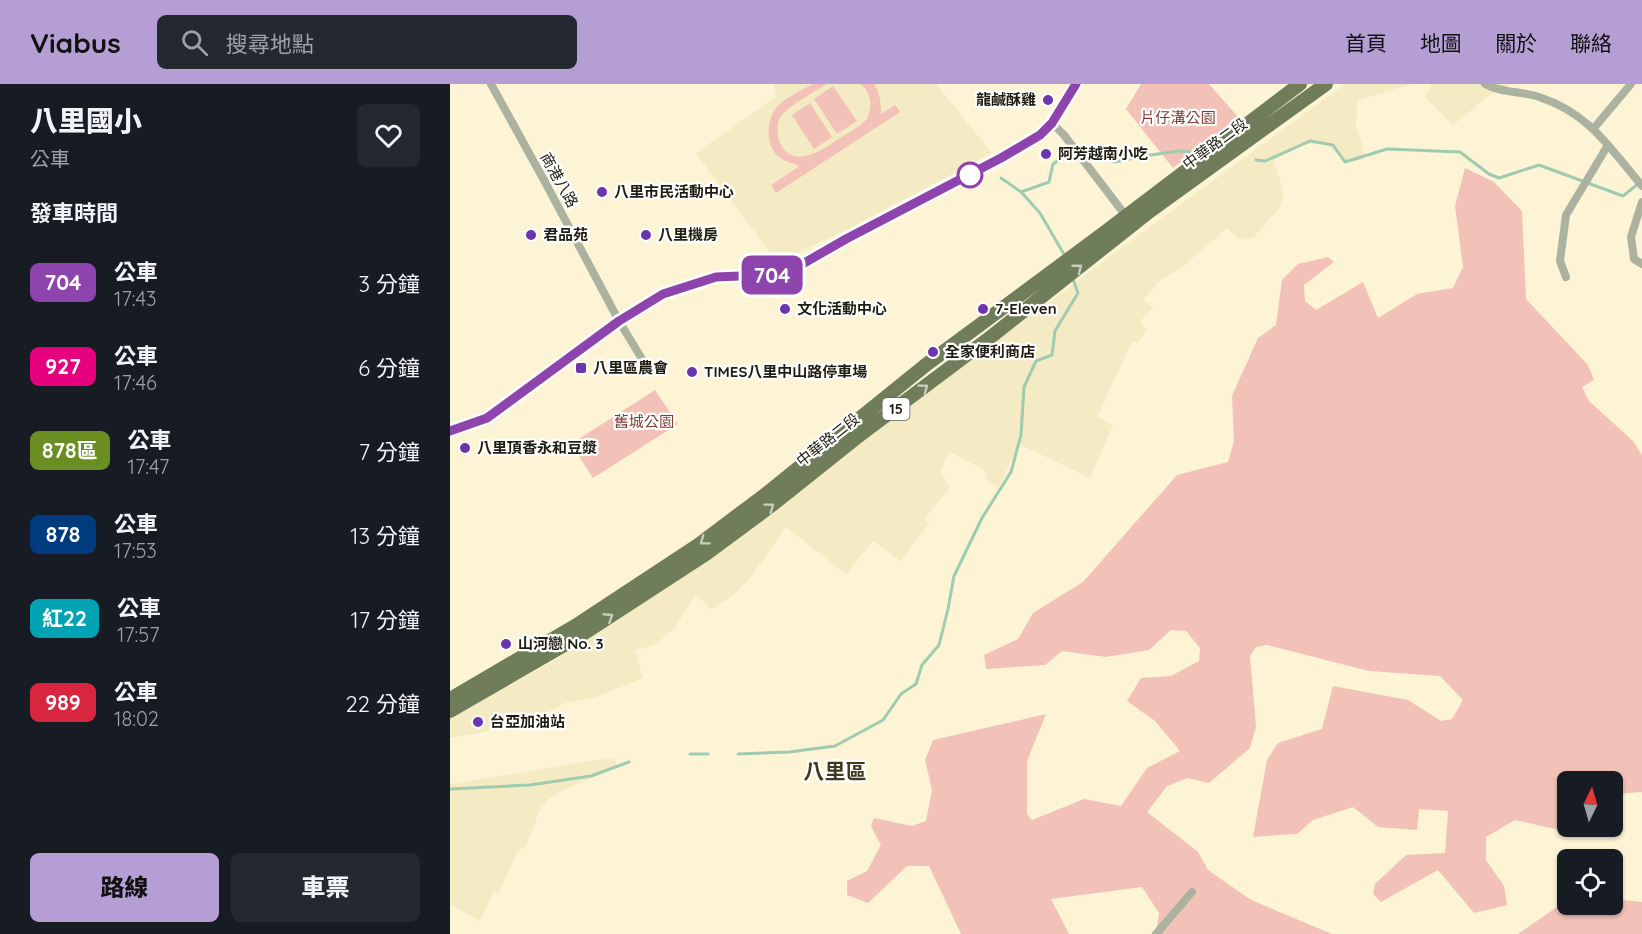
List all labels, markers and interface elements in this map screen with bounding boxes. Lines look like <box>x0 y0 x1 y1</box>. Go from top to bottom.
search box <box>157 15 577 69</box>
text: Viabus <box>30 25 121 60</box>
icon: search <box>178 26 211 59</box>
text: 搜尋地點 <box>226 30 314 58</box>
text: 首頁 <box>1345 30 1387 56</box>
text: 地圖 <box>1420 30 1462 56</box>
text: 關於 <box>1495 30 1537 56</box>
text: 聯絡 <box>1570 30 1612 56</box>
place label: 龍鹹酥雞 <box>976 90 1036 109</box>
marker: 龍鹹酥雞 <box>1041 93 1055 107</box>
text: 八里國小 <box>30 103 142 138</box>
button: heart <box>357 104 420 167</box>
park label: 片仔溝公園 <box>1140 108 1216 127</box>
street label: 中華路二段 <box>1179 114 1251 173</box>
place label: 阿芳越南小吃 <box>1058 144 1148 163</box>
text: 公車 <box>30 146 70 171</box>
marker: 阿芳越南小吃 <box>1039 147 1053 161</box>
street label: 商港八路 <box>537 149 582 211</box>
unlabelled marker <box>957 162 983 188</box>
place label: 八里市民活動中心 <box>614 182 734 201</box>
marker: 八里市民活動中心 <box>595 185 609 199</box>
text: 發車時間 <box>30 199 118 227</box>
place label: 君品苑 <box>543 225 588 244</box>
place label: 八里機房 <box>658 225 718 244</box>
marker: 君品苑 <box>524 228 538 242</box>
marker: 八里機房 <box>639 228 653 242</box>
line badge: 704 <box>738 256 806 294</box>
text: 公車 <box>114 258 158 286</box>
text: 704 <box>754 262 790 288</box>
one-way arrow <box>1071 265 1082 276</box>
text: 704 <box>45 269 81 295</box>
text: 3 分鐘 <box>358 270 420 298</box>
text: 17:43 <box>114 286 156 311</box>
place label: 文化活動中心 <box>797 299 887 318</box>
place label: 7-Eleven <box>995 299 1057 318</box>
marker: 文化活動中心 <box>778 302 792 316</box>
marker: 7-Eleven <box>976 302 990 316</box>
text: 公車 <box>114 342 158 370</box>
place label: 全家便利商店 <box>945 342 1035 361</box>
marker: 全家便利商店 <box>926 345 940 359</box>
text: 927 <box>45 353 81 379</box>
text: 6 分鐘 <box>358 354 420 382</box>
place label: 八里區農會 <box>593 358 668 377</box>
marker: 八里區農會 <box>574 361 588 375</box>
place label: TIMES八里中山路停車場 <box>704 362 867 381</box>
marker: TIMES八里中山路停車場 <box>685 365 699 379</box>
text: 17:46 <box>114 370 157 395</box>
one-way arrow <box>917 384 928 395</box>
road number: 15 <box>882 398 910 420</box>
street label: 中華路二段 <box>792 409 863 470</box>
park label: 舊城公園 <box>614 412 674 431</box>
text: 公車 <box>128 426 172 454</box>
text: 878區 <box>42 437 98 463</box>
text: 7 分鐘 <box>359 438 420 466</box>
place label: 八里頂香永和豆漿 <box>477 438 597 457</box>
marker: 八里頂香永和豆漿 <box>458 441 472 455</box>
text: 17:47 <box>128 454 169 479</box>
one-way arrow <box>763 503 774 514</box>
text: 公車 <box>114 510 158 538</box>
text: 878 <box>46 521 80 547</box>
text: 13 分鐘 <box>350 522 420 550</box>
one-way arrow <box>699 534 710 545</box>
text: 17:53 <box>114 538 157 563</box>
text: 公車 <box>117 594 161 622</box>
text: 紅22 <box>42 605 87 631</box>
text: 17 分鐘 <box>351 606 420 634</box>
one-way arrow <box>603 613 613 625</box>
text: 17:57 <box>117 622 159 647</box>
place label: 山河戀 No. 3 <box>518 634 604 653</box>
marker: 山河戀 No. 3 <box>499 637 513 651</box>
text: 公車 <box>114 678 158 706</box>
text: 989 <box>45 689 81 715</box>
text: 22 分鐘 <box>346 690 420 718</box>
text: 18:02 <box>114 706 159 731</box>
place label: 台亞加油站 <box>490 712 565 731</box>
marker: 台亞加油站 <box>471 715 485 729</box>
district label: 八里區 <box>804 758 867 784</box>
north arrow <box>1557 771 1623 837</box>
map controls <box>1557 771 1623 915</box>
button: locate <box>1557 849 1623 915</box>
button: 路線 <box>30 853 219 922</box>
button: 車票 <box>231 853 420 922</box>

